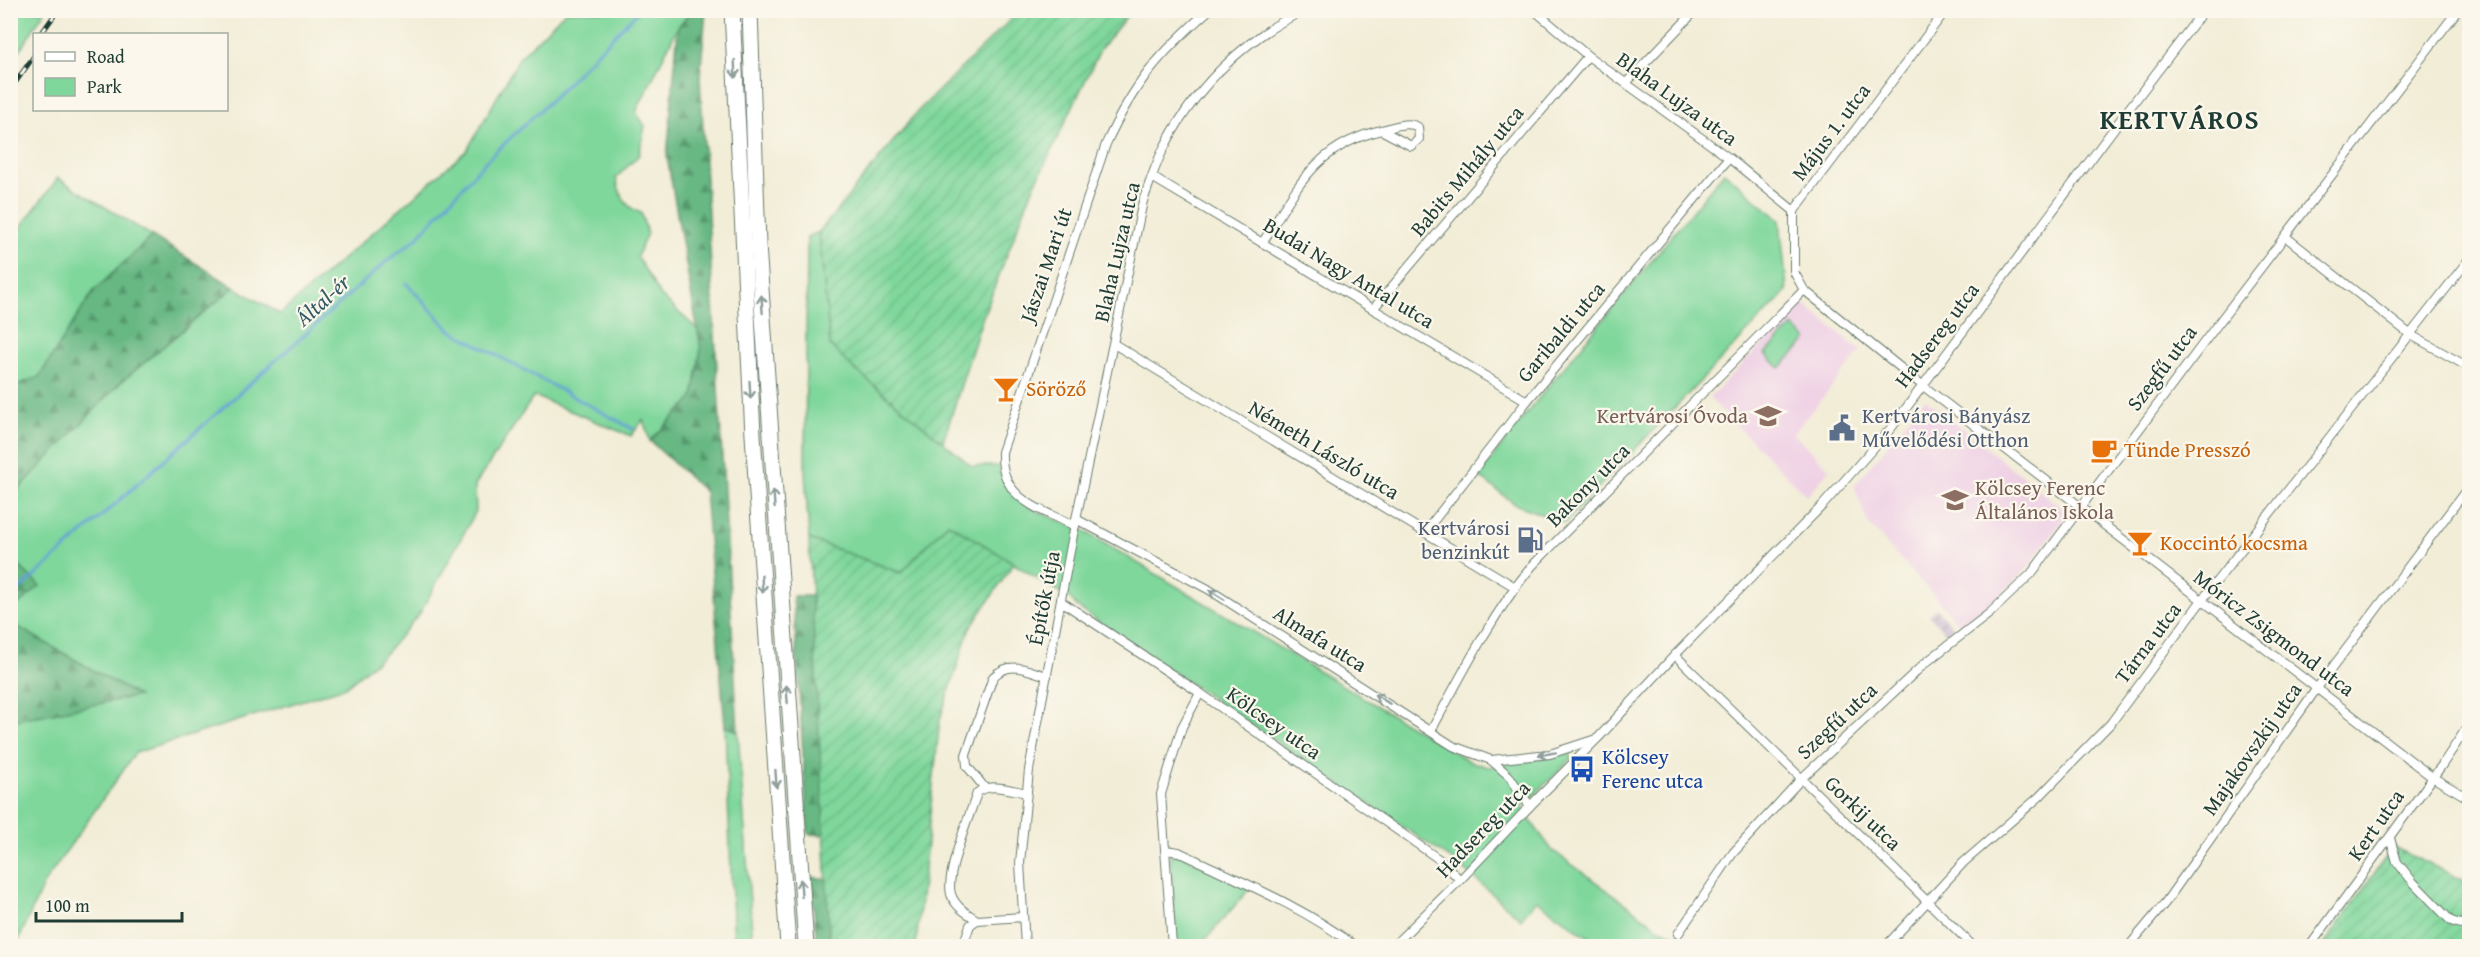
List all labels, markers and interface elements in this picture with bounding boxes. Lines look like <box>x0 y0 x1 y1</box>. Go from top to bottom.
legend <box>33 33 228 111</box>
text: Road <box>87 43 125 70</box>
street label: Blaha Lujza utca <box>1610 44 1744 153</box>
one-way arrow <box>729 58 740 78</box>
text: Park <box>87 73 123 100</box>
street label: Május 1. utca <box>1784 76 1878 187</box>
street label: Babits Mihály utca <box>1402 98 1531 243</box>
district label: KERTVÁROS <box>2100 99 2260 139</box>
street label: Blaha Lujza utca <box>1085 179 1148 325</box>
street label: Jászai Mari út <box>1010 203 1080 329</box>
street label: Budai Nagy Antal utca <box>1258 209 1441 336</box>
water label: Által-ér <box>287 266 357 334</box>
street label: Garibaldi utca <box>1509 274 1612 389</box>
street label: Hadsereg utca <box>1887 276 1986 394</box>
one-way arrow <box>756 295 767 315</box>
street label: Szegfű utca <box>2119 318 2204 417</box>
place label: Söröző <box>1026 373 1086 404</box>
bar icon: Söröző <box>991 374 1021 404</box>
one-way arrow <box>745 379 756 399</box>
street label: Németh László utca <box>1243 392 1406 507</box>
place label: Kertvárosi Óvoda <box>1597 400 1748 431</box>
place label: Kertvárosi Bányász Művelődési Otthon <box>1862 400 2030 455</box>
school or university icon: Kertvárosi Óvoda <box>1753 401 1783 431</box>
public building icon: Kertvárosi Bányász Művelődési Otthon <box>1827 413 1857 443</box>
place label: Tünde Presszó <box>2124 434 2251 465</box>
cafe icon: Tünde Presszó <box>2089 435 2119 465</box>
street label: Bakony utca <box>1539 436 1637 534</box>
place label: Kölcsey Ferenc Általános Iskola <box>1975 472 2114 527</box>
school or university icon: Kölcsey Ferenc Általános Iskola <box>1940 485 1970 515</box>
one-way arrow <box>769 490 780 510</box>
place label: Kertvárosi benzinkút <box>1418 512 1511 567</box>
fuel station icon: Kertvárosi benzinkút <box>1515 525 1545 555</box>
place label: Koccintó kocsma <box>2160 527 2308 558</box>
bar icon: Koccintó kocsma <box>2125 528 2155 558</box>
street label: Építők útja <box>1019 548 1068 648</box>
street label: Móricz Zsigmond utca <box>2187 562 2362 704</box>
one-way arrow <box>757 574 768 594</box>
one-way arrow <box>1209 589 1226 601</box>
street label: Tárna utca <box>2107 595 2189 690</box>
street label: Almafa utca <box>1268 598 1373 680</box>
street label: Szegfű utca <box>1789 675 1884 766</box>
street label: Majakovszkij utca <box>2194 676 2309 822</box>
street label: Kölcsey utca <box>1220 678 1328 767</box>
one-way arrow <box>781 684 792 704</box>
one-way arrow <box>1374 693 1391 705</box>
place label: Kölcsey Ferenc utca <box>1602 741 1703 796</box>
one-way arrow <box>1537 749 1557 760</box>
bus stop icon: Kölcsey Ferenc utca <box>1567 754 1597 784</box>
one-way arrow <box>770 768 781 788</box>
street label: Gorkij utca <box>1818 768 1909 857</box>
street label: Hadsereg utca <box>1428 773 1537 884</box>
street label: Kert utca <box>2340 783 2412 867</box>
one-way arrow <box>796 879 807 899</box>
scale bar <box>36 885 182 923</box>
text: 100 m <box>45 892 90 919</box>

